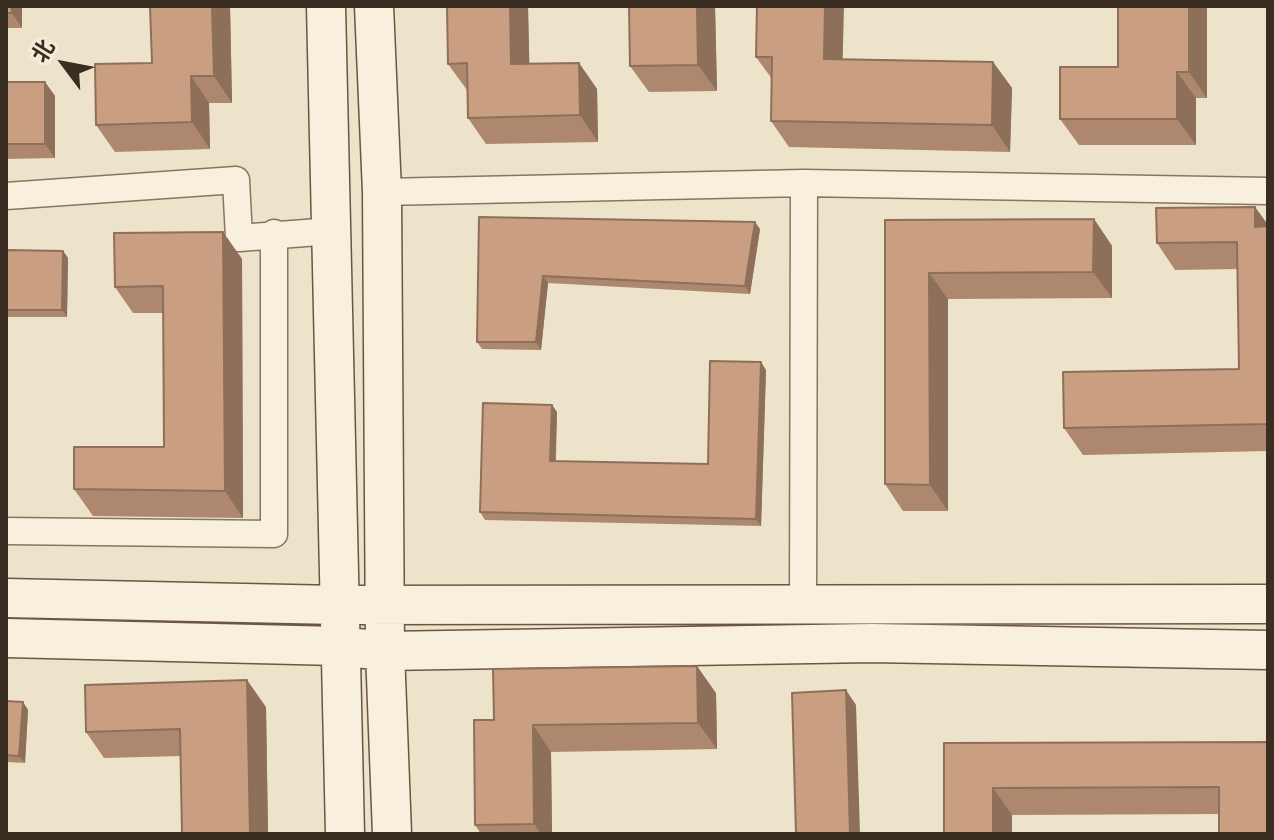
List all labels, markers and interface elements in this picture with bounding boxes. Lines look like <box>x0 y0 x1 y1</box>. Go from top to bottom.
north arrow <box>24 24 104 104</box>
text: 北 <box>27 35 60 67</box>

